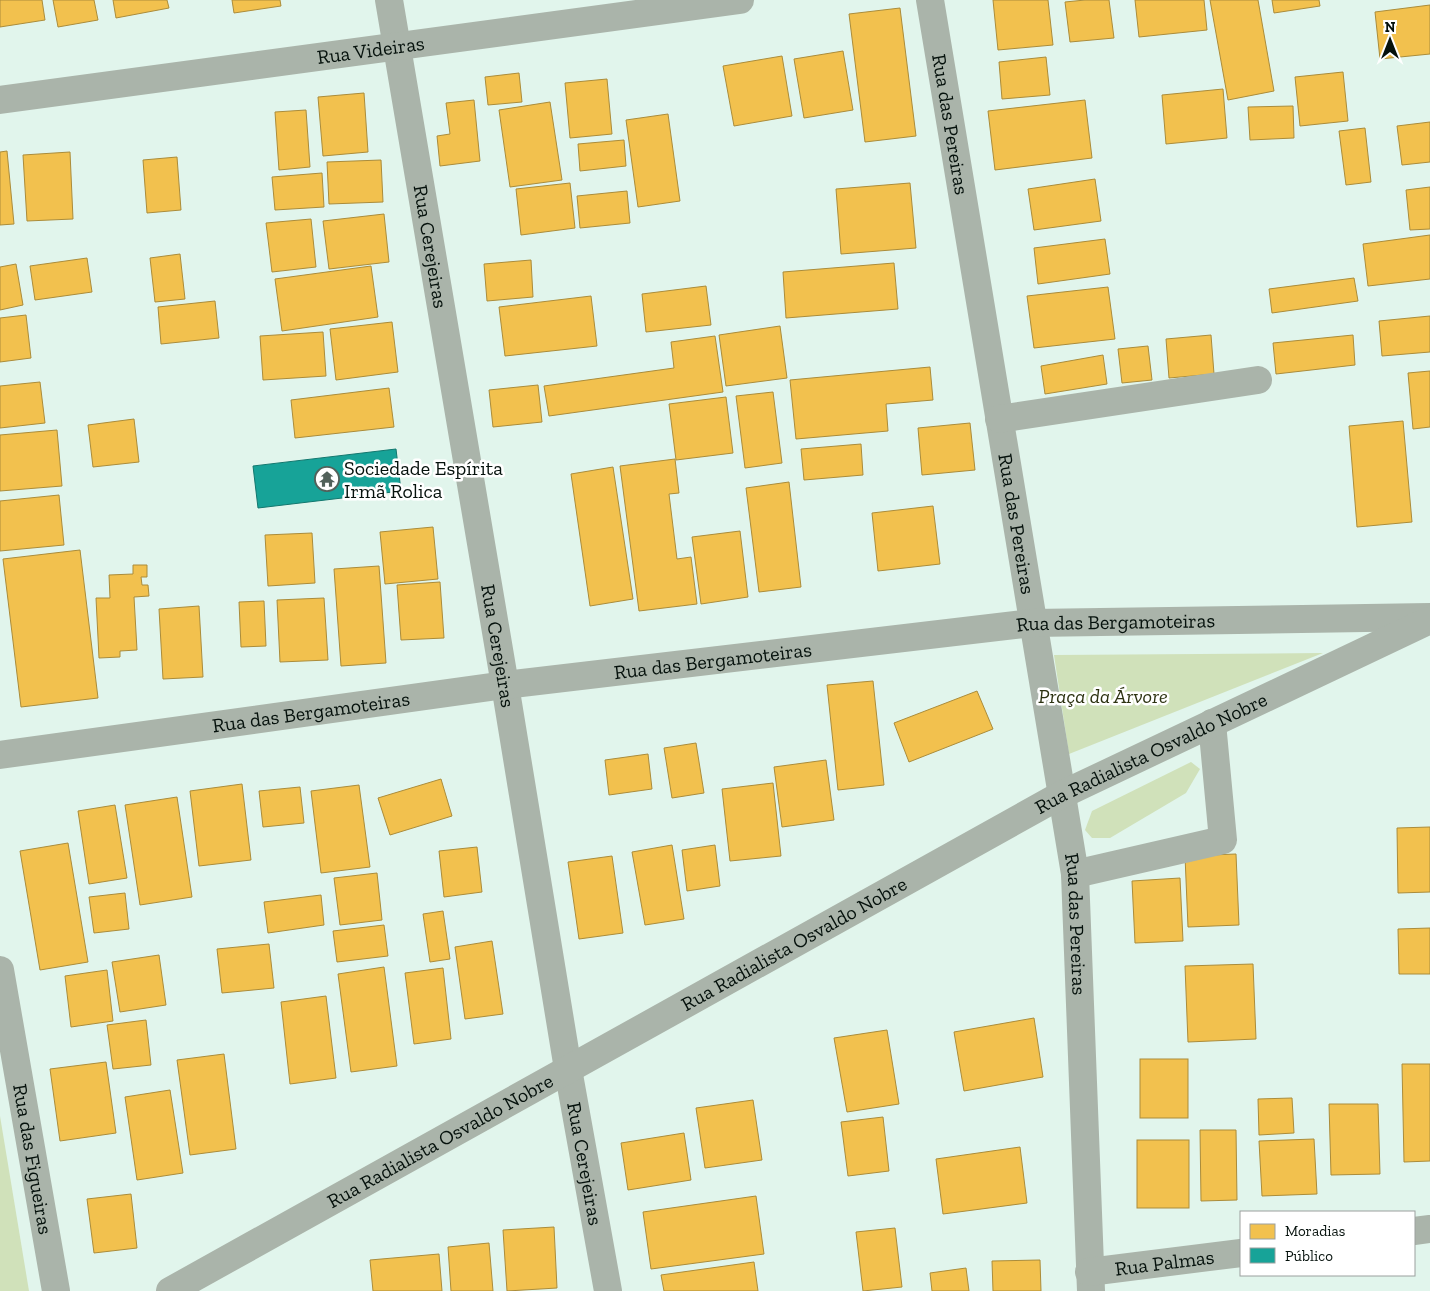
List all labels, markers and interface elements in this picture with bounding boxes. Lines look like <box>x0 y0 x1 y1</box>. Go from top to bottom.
north arrow <box>1365 15 1415 65</box>
text: N <box>1385 19 1396 36</box>
street label: Rua Videiras <box>315 31 426 69</box>
street label: Rua das Pereiras <box>927 52 974 197</box>
street label: Rua Cerejeiras <box>408 183 453 310</box>
street label: Rua das Pereiras <box>993 452 1040 596</box>
place label: Sociedade Espírita Irmã Rolica <box>344 456 503 503</box>
temple icon: Sociedade Espírita Irmã Rolica <box>314 466 340 492</box>
street label: Rua Cerejeiras <box>476 582 521 709</box>
street label: Rua das Bergamoteiras <box>1015 608 1215 637</box>
street label: Rua das Bergamoteiras <box>612 637 813 684</box>
park label: Praça da Árvore <box>1038 684 1168 708</box>
street label: Rua das Bergamoteiras <box>211 686 411 737</box>
street label: Rua Radialista Osvaldo Nobre <box>1031 687 1271 819</box>
street label: Rua das Pereiras <box>1060 851 1092 996</box>
street label: Rua Radialista Osvaldo Nobre <box>677 871 911 1016</box>
street label: Rua Radialista Osvaldo Nobre <box>323 1068 557 1213</box>
street label: Rua das Figueiras <box>8 1082 58 1236</box>
street label: Rua Cerejeiras <box>562 1100 608 1227</box>
legend <box>1240 1211 1415 1276</box>
text: Moradias <box>1285 1222 1345 1240</box>
street label: Rua Palmas <box>1113 1244 1215 1281</box>
text: Público <box>1285 1247 1333 1265</box>

